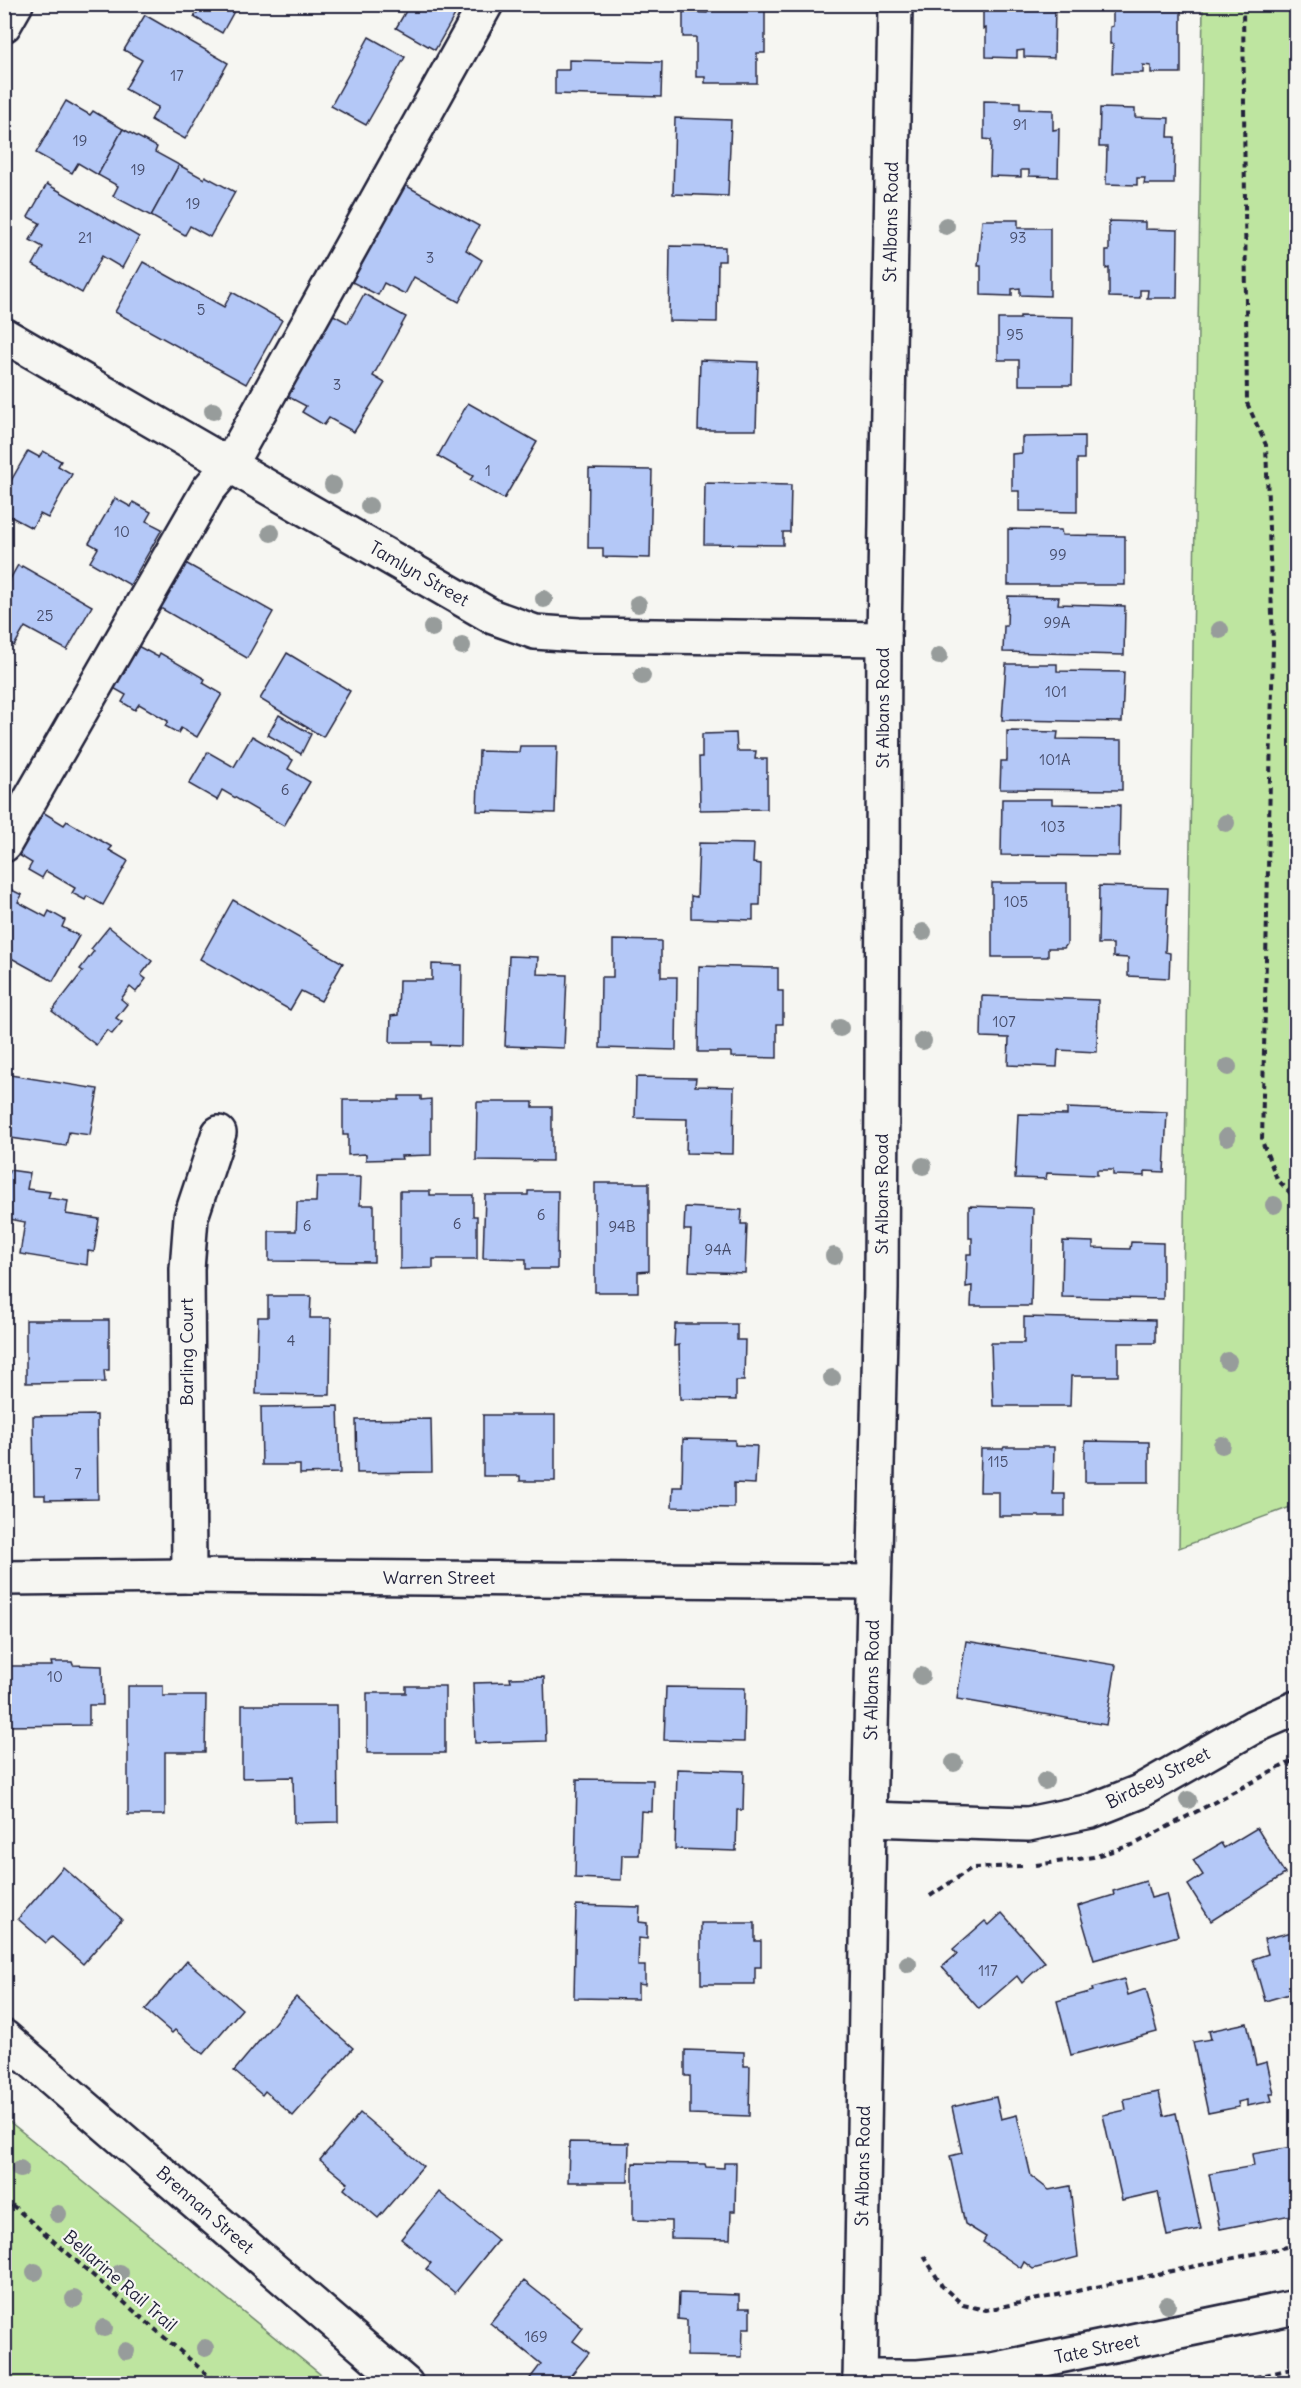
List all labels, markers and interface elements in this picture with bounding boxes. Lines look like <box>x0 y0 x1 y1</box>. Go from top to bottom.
house number: 17 <box>170 66 184 85</box>
house number: 91 <box>1013 115 1027 134</box>
house number: 19 <box>73 131 87 150</box>
house number: 19 <box>131 160 145 179</box>
street label: St Albans Road <box>878 161 903 283</box>
house number: 19 <box>186 194 200 213</box>
house number: 21 <box>78 228 92 247</box>
house number: 93 <box>1009 228 1027 247</box>
house number: 3 <box>426 248 434 267</box>
house number: 5 <box>197 300 205 319</box>
house number: 95 <box>1006 325 1024 344</box>
house number: 3 <box>333 375 341 394</box>
house number: 1 <box>485 461 491 480</box>
house number: 10 <box>114 522 130 541</box>
street label: Tamlyn Street <box>365 536 473 611</box>
house number: 99 <box>1049 545 1067 564</box>
house number: 25 <box>37 606 53 625</box>
house number: 99A <box>1044 613 1071 632</box>
street label: St Albans Road <box>871 647 894 768</box>
house number: 101 <box>1045 682 1067 701</box>
house number: 101A <box>1039 750 1071 769</box>
house number: 6 <box>281 780 289 799</box>
house number: 103 <box>1041 817 1065 836</box>
house number: 105 <box>1004 892 1028 911</box>
house number: 107 <box>993 1012 1015 1031</box>
street label: St Albans Road <box>870 1133 893 1254</box>
house number: 6 <box>537 1205 545 1224</box>
house number: 6 <box>453 1214 461 1233</box>
house number: 6 <box>303 1216 311 1235</box>
house number: 94B <box>608 1217 636 1236</box>
house number: 94A <box>705 1240 732 1259</box>
street label: Barling Court <box>175 1298 198 1406</box>
house number: 4 <box>287 1331 296 1350</box>
house number: 115 <box>988 1452 1008 1471</box>
house number: 7 <box>74 1464 82 1483</box>
street label: Warren Street <box>383 1566 495 1589</box>
street label: St Albans Road <box>859 1619 884 1741</box>
house number: 10 <box>47 1667 63 1686</box>
street label: Birdsey Street <box>1102 1741 1214 1814</box>
house number: 117 <box>978 1961 998 1980</box>
street label: St Albans Road <box>850 2105 875 2227</box>
street label: Brennan Street <box>152 2161 259 2258</box>
street label: Bellarine Rail Trail <box>59 2225 182 2336</box>
house number: 169 <box>524 2327 548 2346</box>
street label: Tate Street <box>1052 2328 1142 2369</box>

